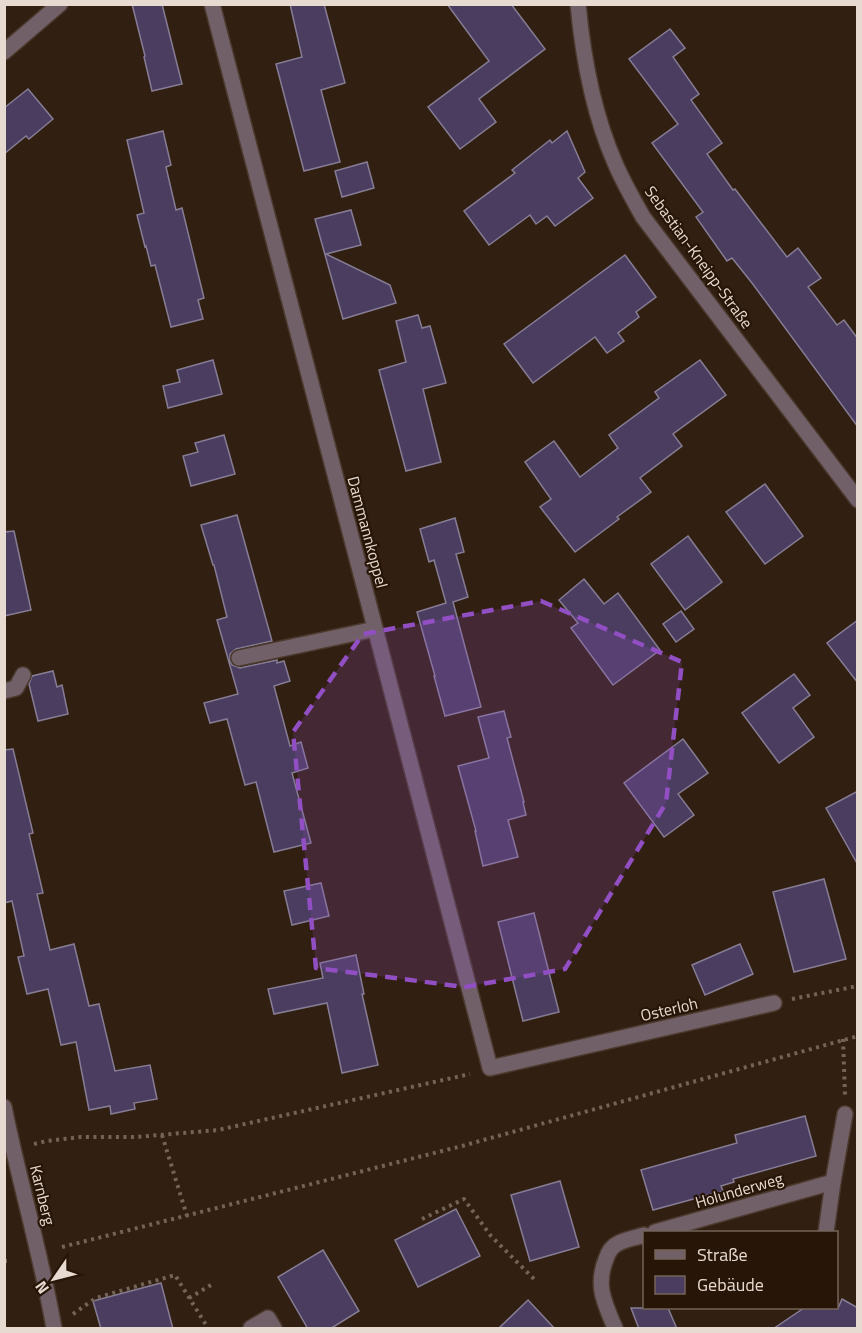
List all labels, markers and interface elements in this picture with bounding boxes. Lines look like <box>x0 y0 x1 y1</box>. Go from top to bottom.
street label: Sebastian-Kneipp-Straße <box>639 181 759 333</box>
street label: Dammannkoppel <box>342 473 394 591</box>
street label: Osterloh <box>638 991 700 1027</box>
street label: Karnberg <box>24 1162 62 1228</box>
street label: Holunderweg <box>692 1166 786 1214</box>
legend <box>643 1231 838 1309</box>
text: Straße <box>697 1241 748 1268</box>
north arrow <box>24 1249 84 1309</box>
text: Gebäude <box>697 1271 764 1298</box>
text: N <box>29 1276 55 1299</box>

